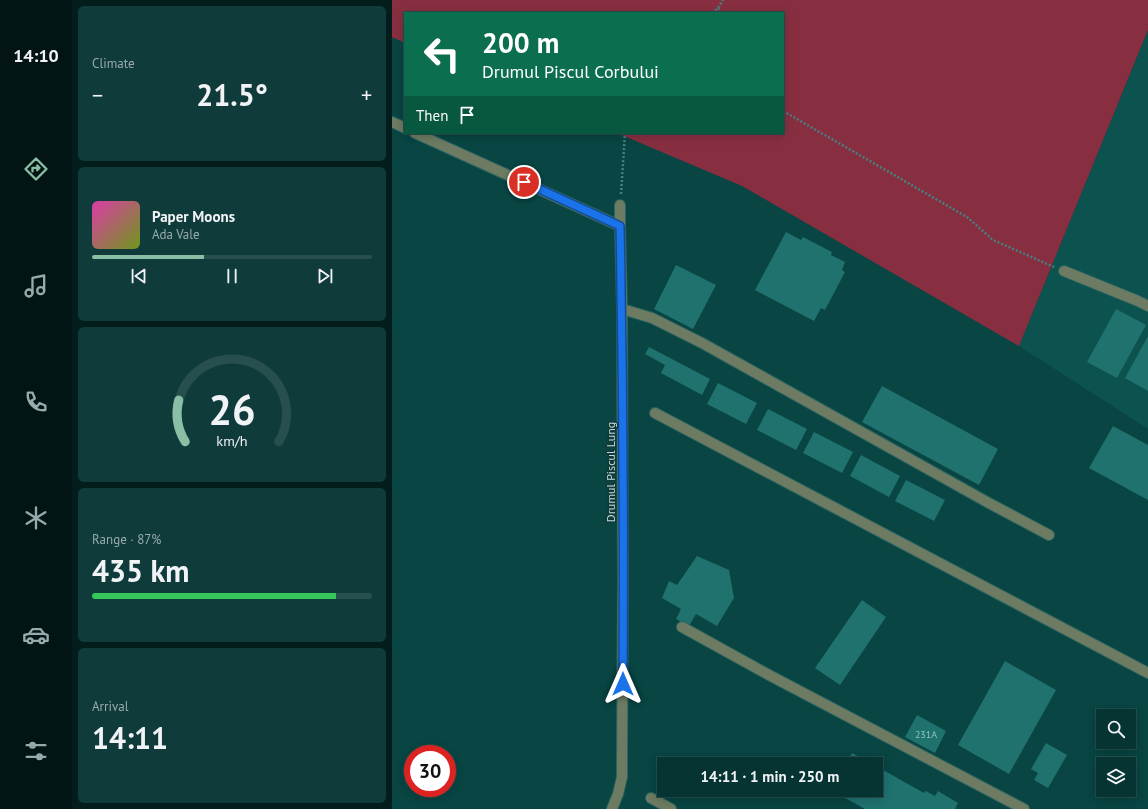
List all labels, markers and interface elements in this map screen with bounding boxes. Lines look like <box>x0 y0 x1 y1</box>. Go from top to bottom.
text: 200 m <box>482 24 559 61</box>
icon: left <box>416 28 468 80</box>
text: 14:10 <box>13 44 59 67</box>
text: Climate <box>92 55 135 72</box>
text: Drumul Piscul Corbului <box>482 60 659 83</box>
text: 21.5° <box>196 75 268 114</box>
text: − <box>92 81 103 109</box>
text: + <box>361 81 372 109</box>
icon: arrive <box>456 104 478 126</box>
text: Then <box>416 106 448 125</box>
icon: directions <box>22 155 50 183</box>
pin <box>507 165 541 199</box>
icon: arrive <box>513 171 535 193</box>
text: Paper Moons <box>152 207 235 226</box>
text: Ada Vale <box>152 226 200 243</box>
icon: previous <box>128 265 150 287</box>
icon: pause <box>221 265 243 287</box>
icon: next <box>314 265 336 287</box>
icon: music <box>22 272 50 300</box>
text: 26 <box>208 383 256 436</box>
icon: phone <box>22 388 50 416</box>
street label: Drumul Piscul Lung <box>603 422 618 522</box>
text: km/h <box>216 431 248 450</box>
icon: climate <box>22 504 50 532</box>
text: Range · 87% <box>92 531 161 548</box>
text: 435 km <box>92 551 190 590</box>
icon: car <box>22 621 50 649</box>
position arrow <box>602 663 644 705</box>
text: Arrival <box>92 698 128 715</box>
map controls <box>1096 709 1136 797</box>
button: search <box>1096 709 1136 749</box>
text: 14:11 <box>92 718 168 757</box>
house number: 231A <box>915 728 937 741</box>
icon: filters <box>22 737 50 765</box>
speed limit sign: 30 <box>404 745 456 797</box>
button: layers <box>1096 757 1136 797</box>
text: 14:11 · 1 min · 250 m <box>701 767 839 786</box>

